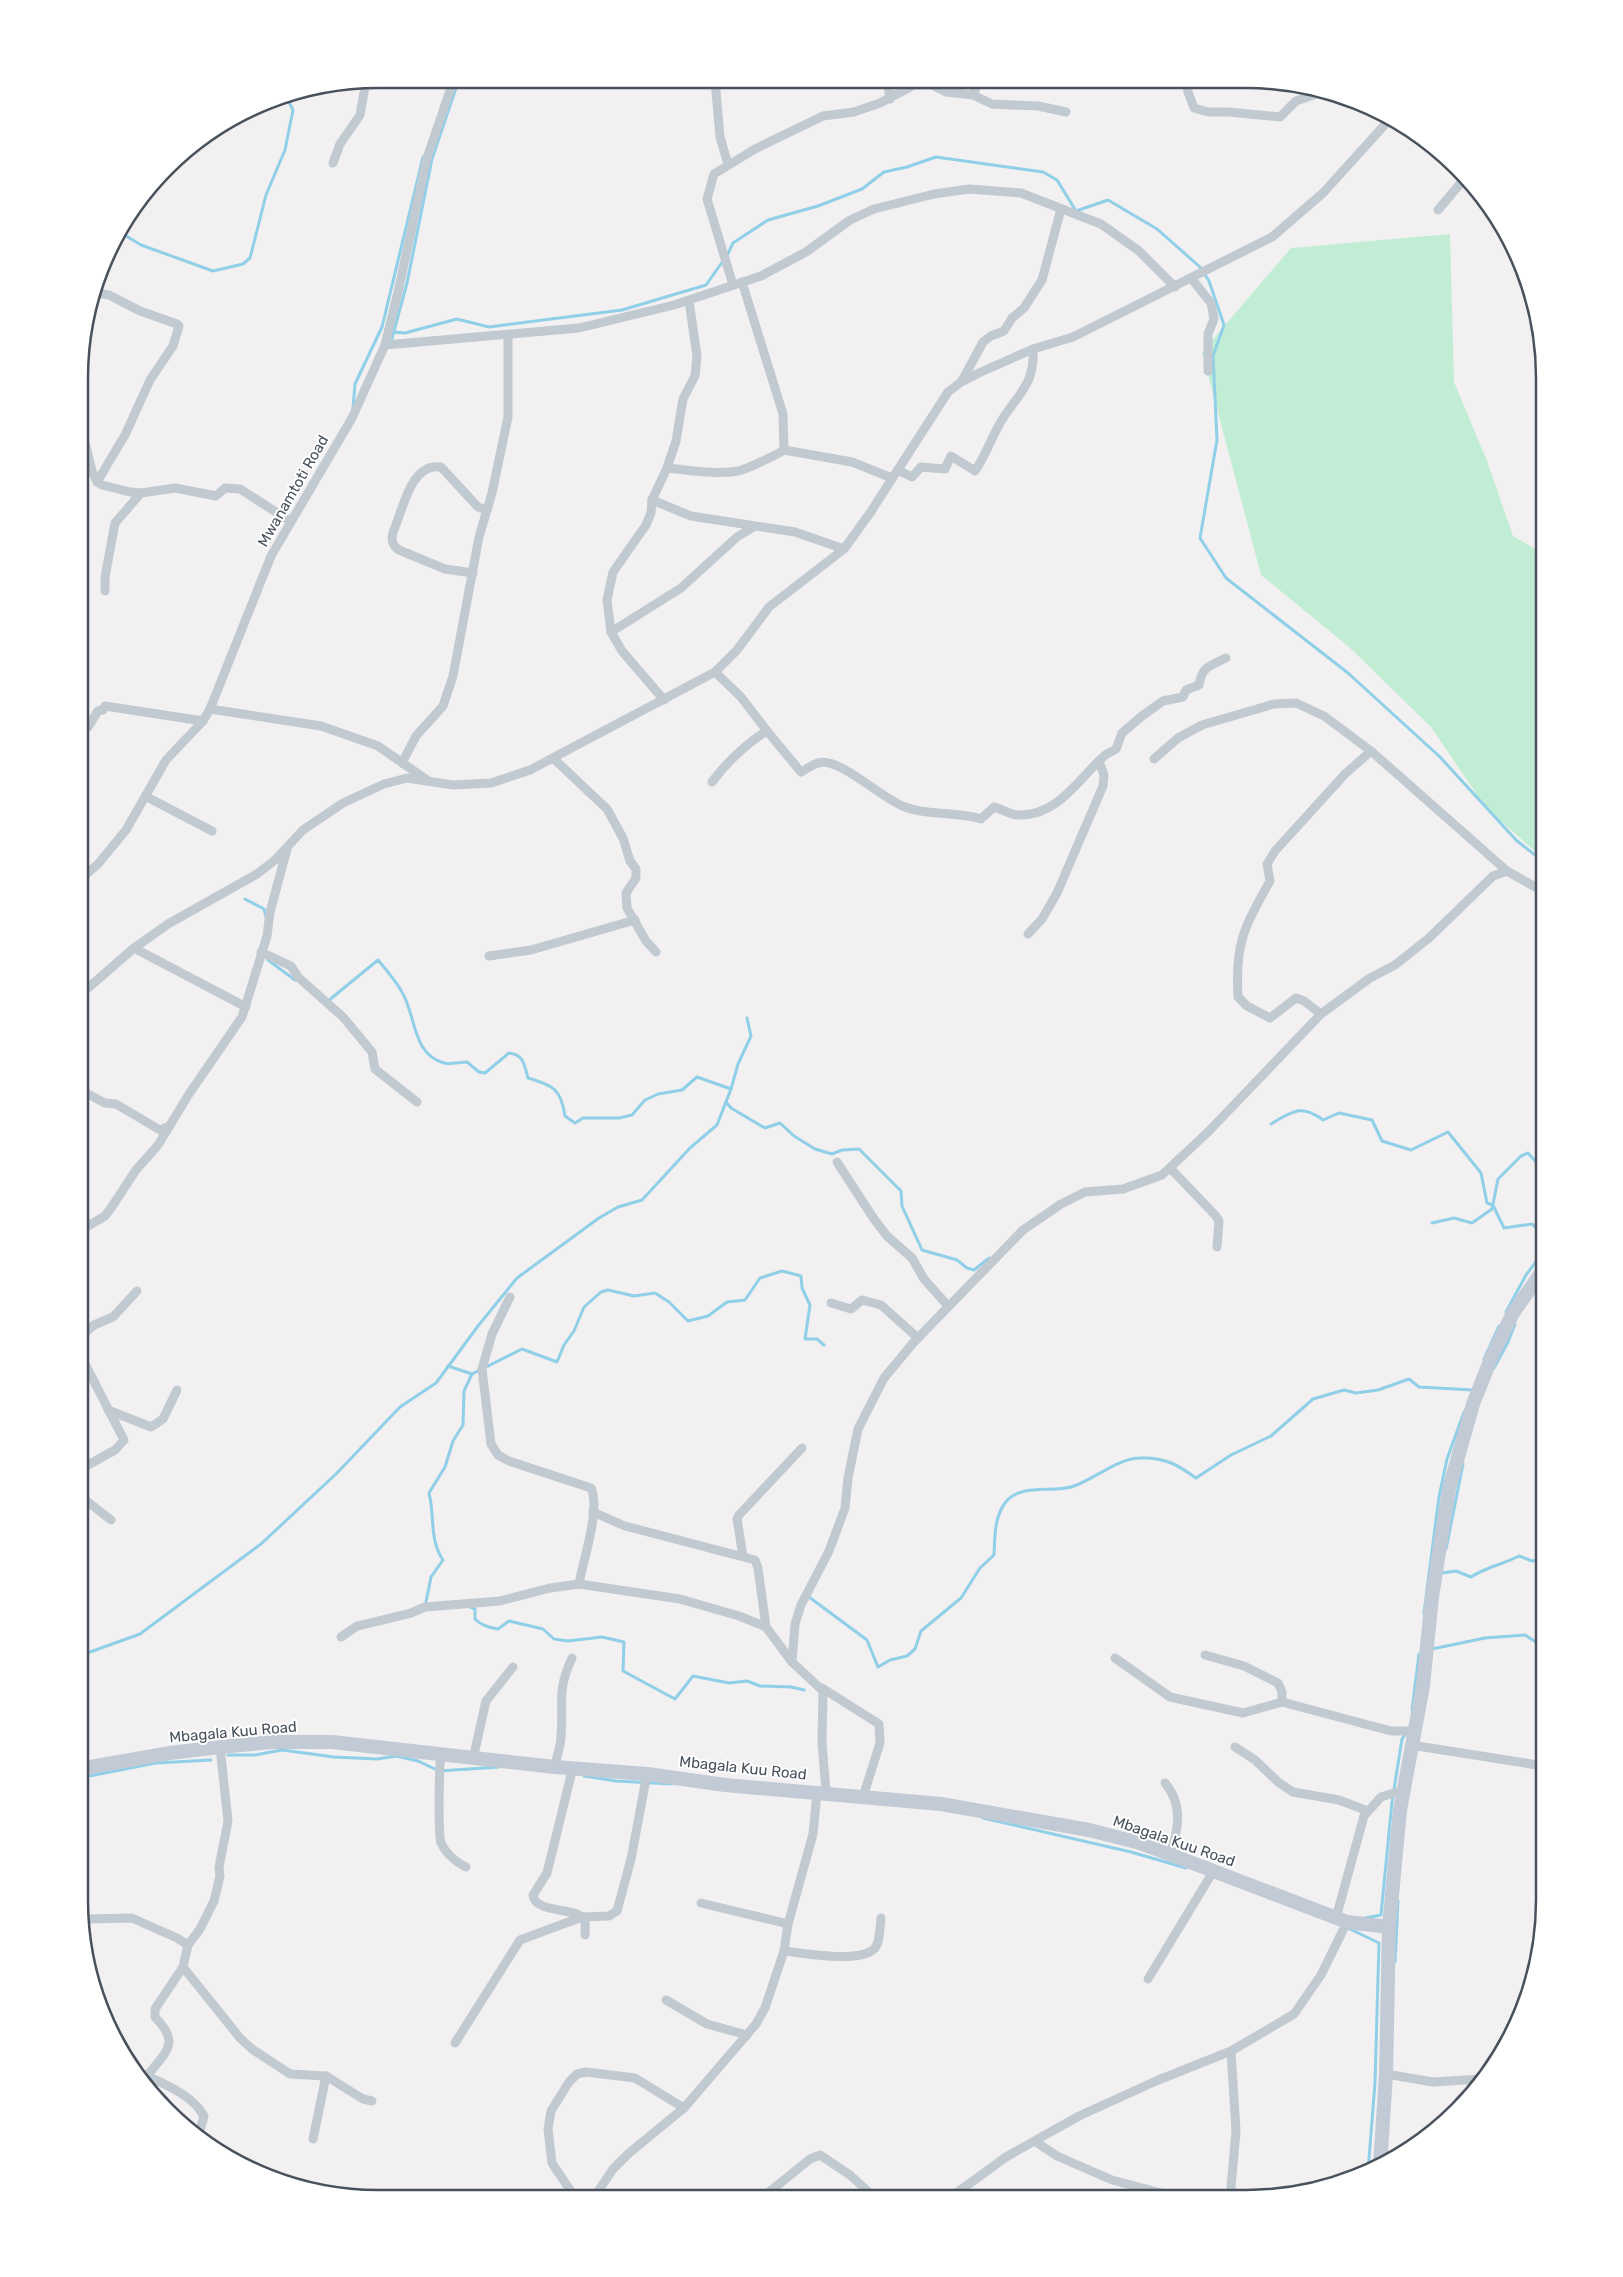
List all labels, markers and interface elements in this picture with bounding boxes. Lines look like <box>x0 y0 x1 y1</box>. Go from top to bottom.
street label: Mwanamtoti Road <box>254 432 332 550</box>
street label: Mbagala Kuu Road <box>168 1717 298 1747</box>
street label: Mbagala Kuu Road <box>678 1752 808 1784</box>
street label: Mbagala Kuu Road <box>1111 1812 1237 1870</box>

